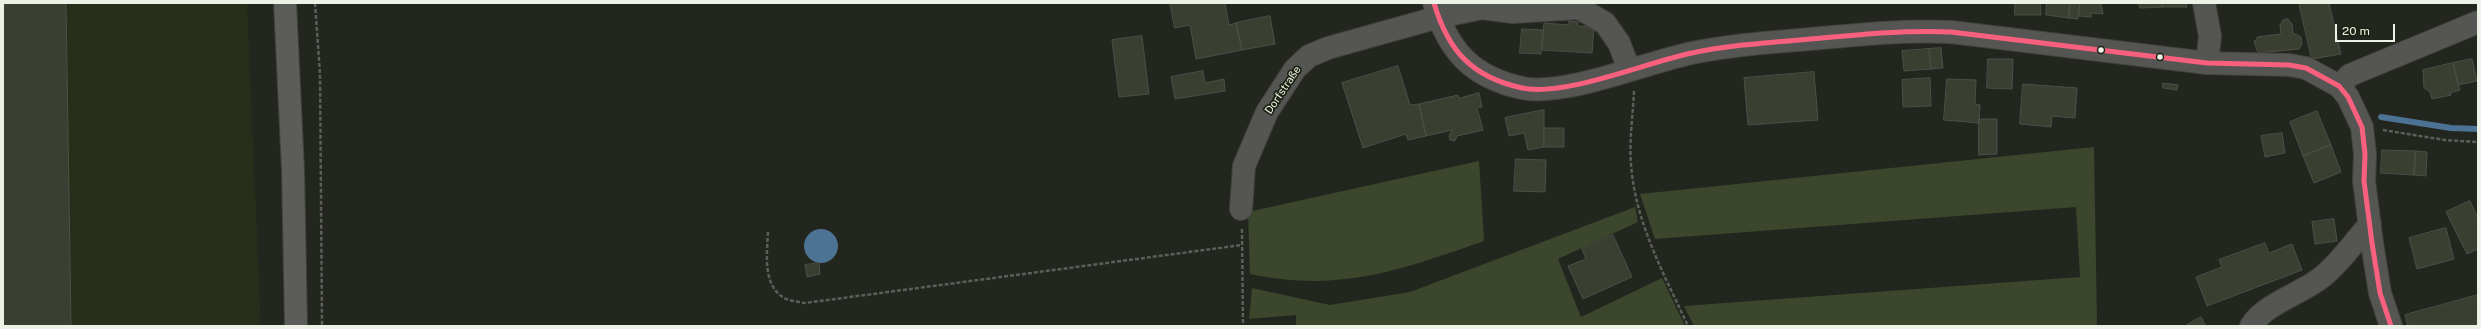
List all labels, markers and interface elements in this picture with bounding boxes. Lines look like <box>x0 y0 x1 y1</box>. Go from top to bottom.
scale bar <box>2337 16 2397 42</box>
text: 20 m <box>2342 24 2370 38</box>
unlabelled marker <box>2096 45 2106 55</box>
unlabelled marker <box>2155 52 2165 62</box>
street label: Dorfstraße <box>1262 63 1304 117</box>

